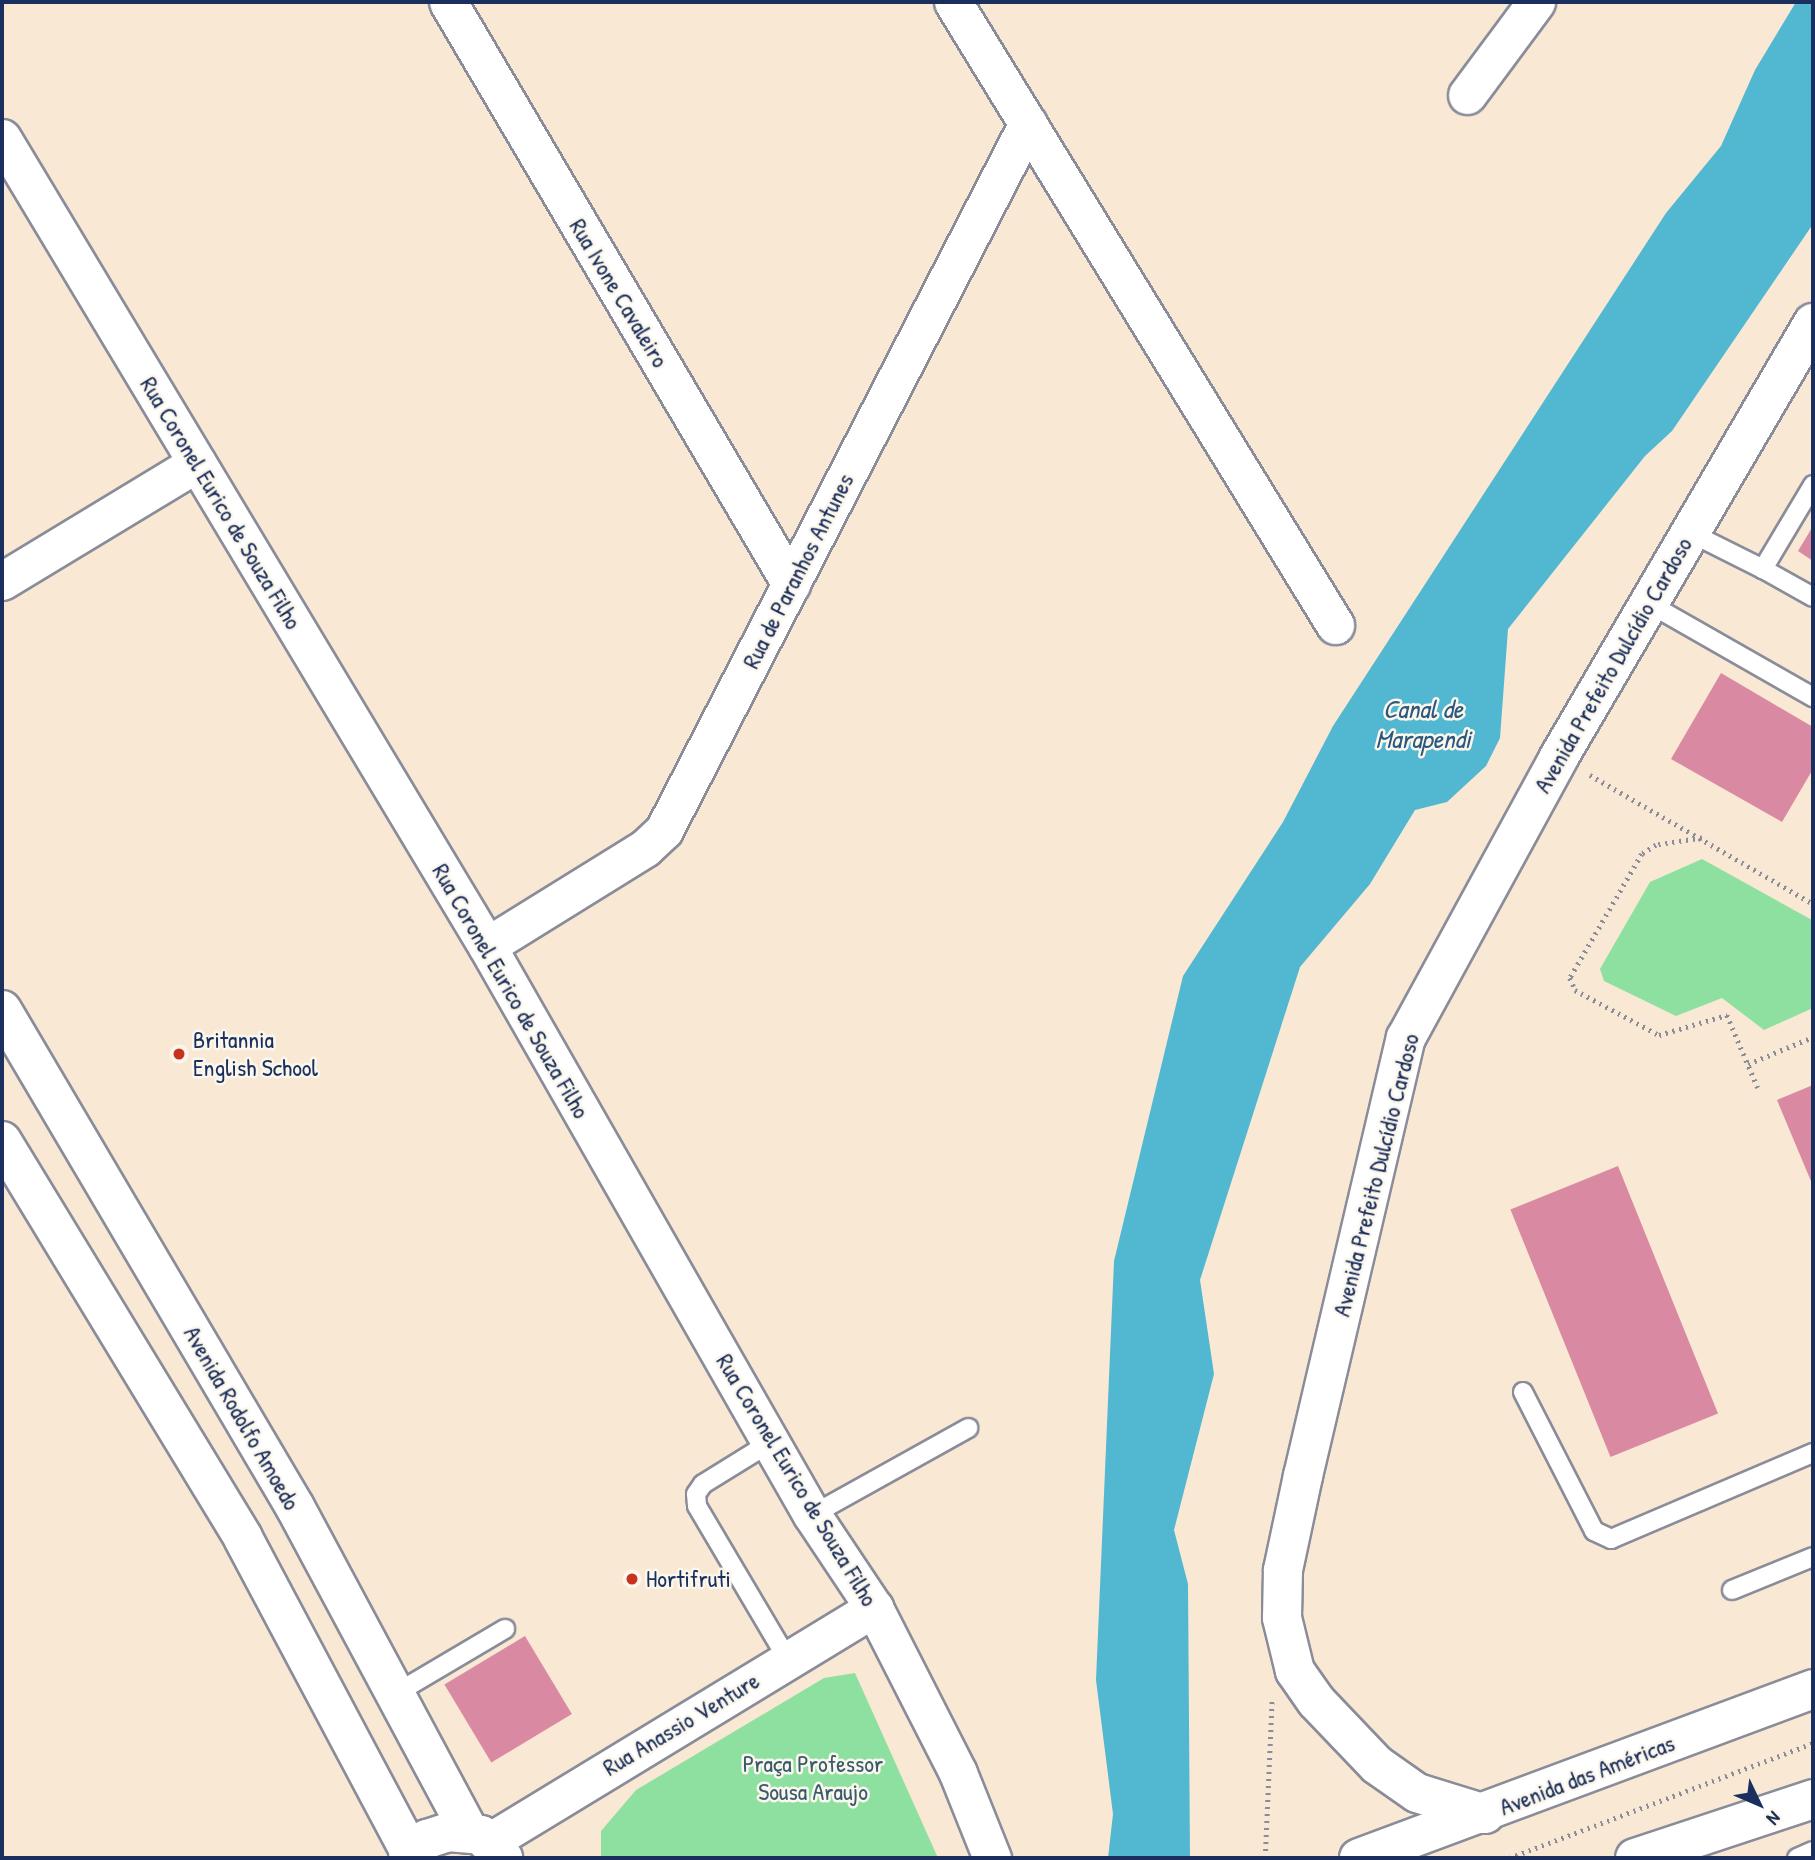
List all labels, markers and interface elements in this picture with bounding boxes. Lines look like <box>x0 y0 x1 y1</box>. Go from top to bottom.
street label: Rua Ivone Cavaleiro <box>563 214 675 372</box>
street label: Rua Coronel Eurico de Souza Filho <box>134 372 308 634</box>
street label: Rua de Paranhos Antunes <box>736 469 860 673</box>
street label: Avenida Prefeito Dulcídio Cardoso <box>1528 532 1698 798</box>
water label: Canal de Marapendi <box>1375 693 1471 754</box>
street label: Rua Coronel Eurico de Souza Filho <box>426 859 596 1123</box>
place label: Britannia English School <box>193 1026 318 1082</box>
street label: Avenida Prefeito Dulcídio Cardoso <box>1327 1031 1425 1319</box>
marker: Britannia English School <box>171 1046 187 1062</box>
street label: Avenida Rodolfo Amoedo <box>178 1321 306 1515</box>
street label: Rua Coronel Eurico de Souza Filho <box>710 1349 884 1611</box>
place label: Hortifruti <box>646 1565 731 1593</box>
marker: Hortifruti <box>624 1571 640 1587</box>
street label: Rua Anassio Venture <box>598 1666 764 1782</box>
street label: Avenida das Américas <box>1495 1728 1679 1822</box>
park label: Praça Professor Sousa Araujo <box>743 1750 883 1806</box>
north arrow <box>1724 1769 1794 1839</box>
text: N <box>1761 1806 1787 1831</box>

